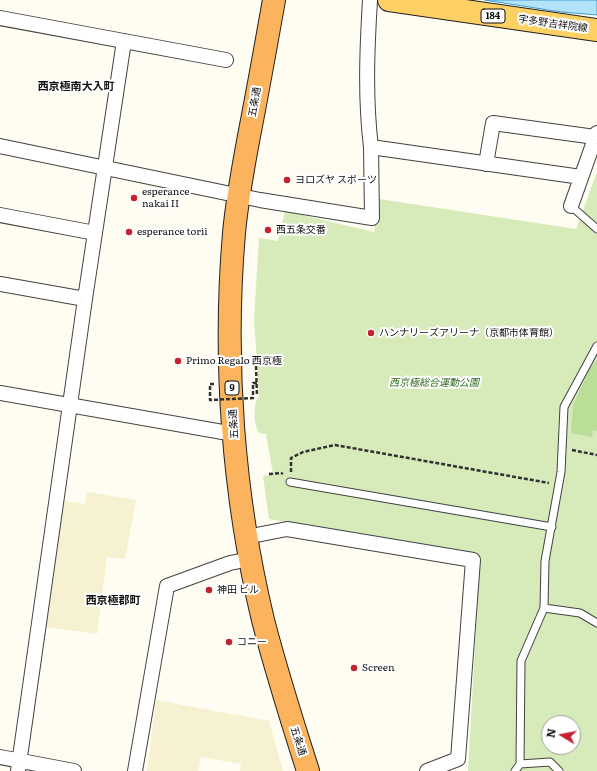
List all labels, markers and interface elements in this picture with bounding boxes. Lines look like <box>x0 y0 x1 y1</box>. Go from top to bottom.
road number: 184 <box>481 9 505 23</box>
street label: 宇多野吉祥院線 <box>518 13 588 35</box>
district label: 西京極南大入町 <box>38 80 114 94</box>
street label: 五条通 <box>246 86 264 118</box>
place label: ヨロズヤ スポーツ <box>295 174 377 186</box>
marker: ヨロズヤ スポーツ <box>282 175 292 185</box>
place label: esperance nakai II <box>142 186 190 210</box>
marker: esperance nakai II <box>129 193 139 203</box>
place label: 西五条交番 <box>276 224 326 236</box>
marker: 西五条交番 <box>263 225 273 235</box>
place label: esperance torii <box>137 226 208 238</box>
marker: esperance torii <box>124 227 134 237</box>
place label: ハンナリーズアリーナ（京都市体育館） <box>379 327 559 339</box>
marker: ハンナリーズアリーナ（京都市体育館） <box>366 328 376 338</box>
place label: Primo Regalo 西京極 <box>186 355 282 367</box>
marker: Primo Regalo 西京極 <box>173 356 183 366</box>
park label: 西京極総合運動公園 <box>389 377 479 389</box>
road number: 9 <box>225 381 239 395</box>
street label: 五条通 <box>227 409 241 439</box>
place label: 神田 ビル <box>217 584 259 596</box>
marker: 神田 ビル <box>204 585 214 595</box>
district label: 西京極郡町 <box>86 594 140 608</box>
place label: コニー <box>237 636 267 648</box>
marker: コニー <box>224 637 234 647</box>
place label: Screen <box>362 662 394 674</box>
marker: Screen <box>349 663 359 673</box>
north arrow <box>541 715 581 755</box>
street label: 五条通 <box>288 725 308 757</box>
text: N <box>541 727 559 739</box>

